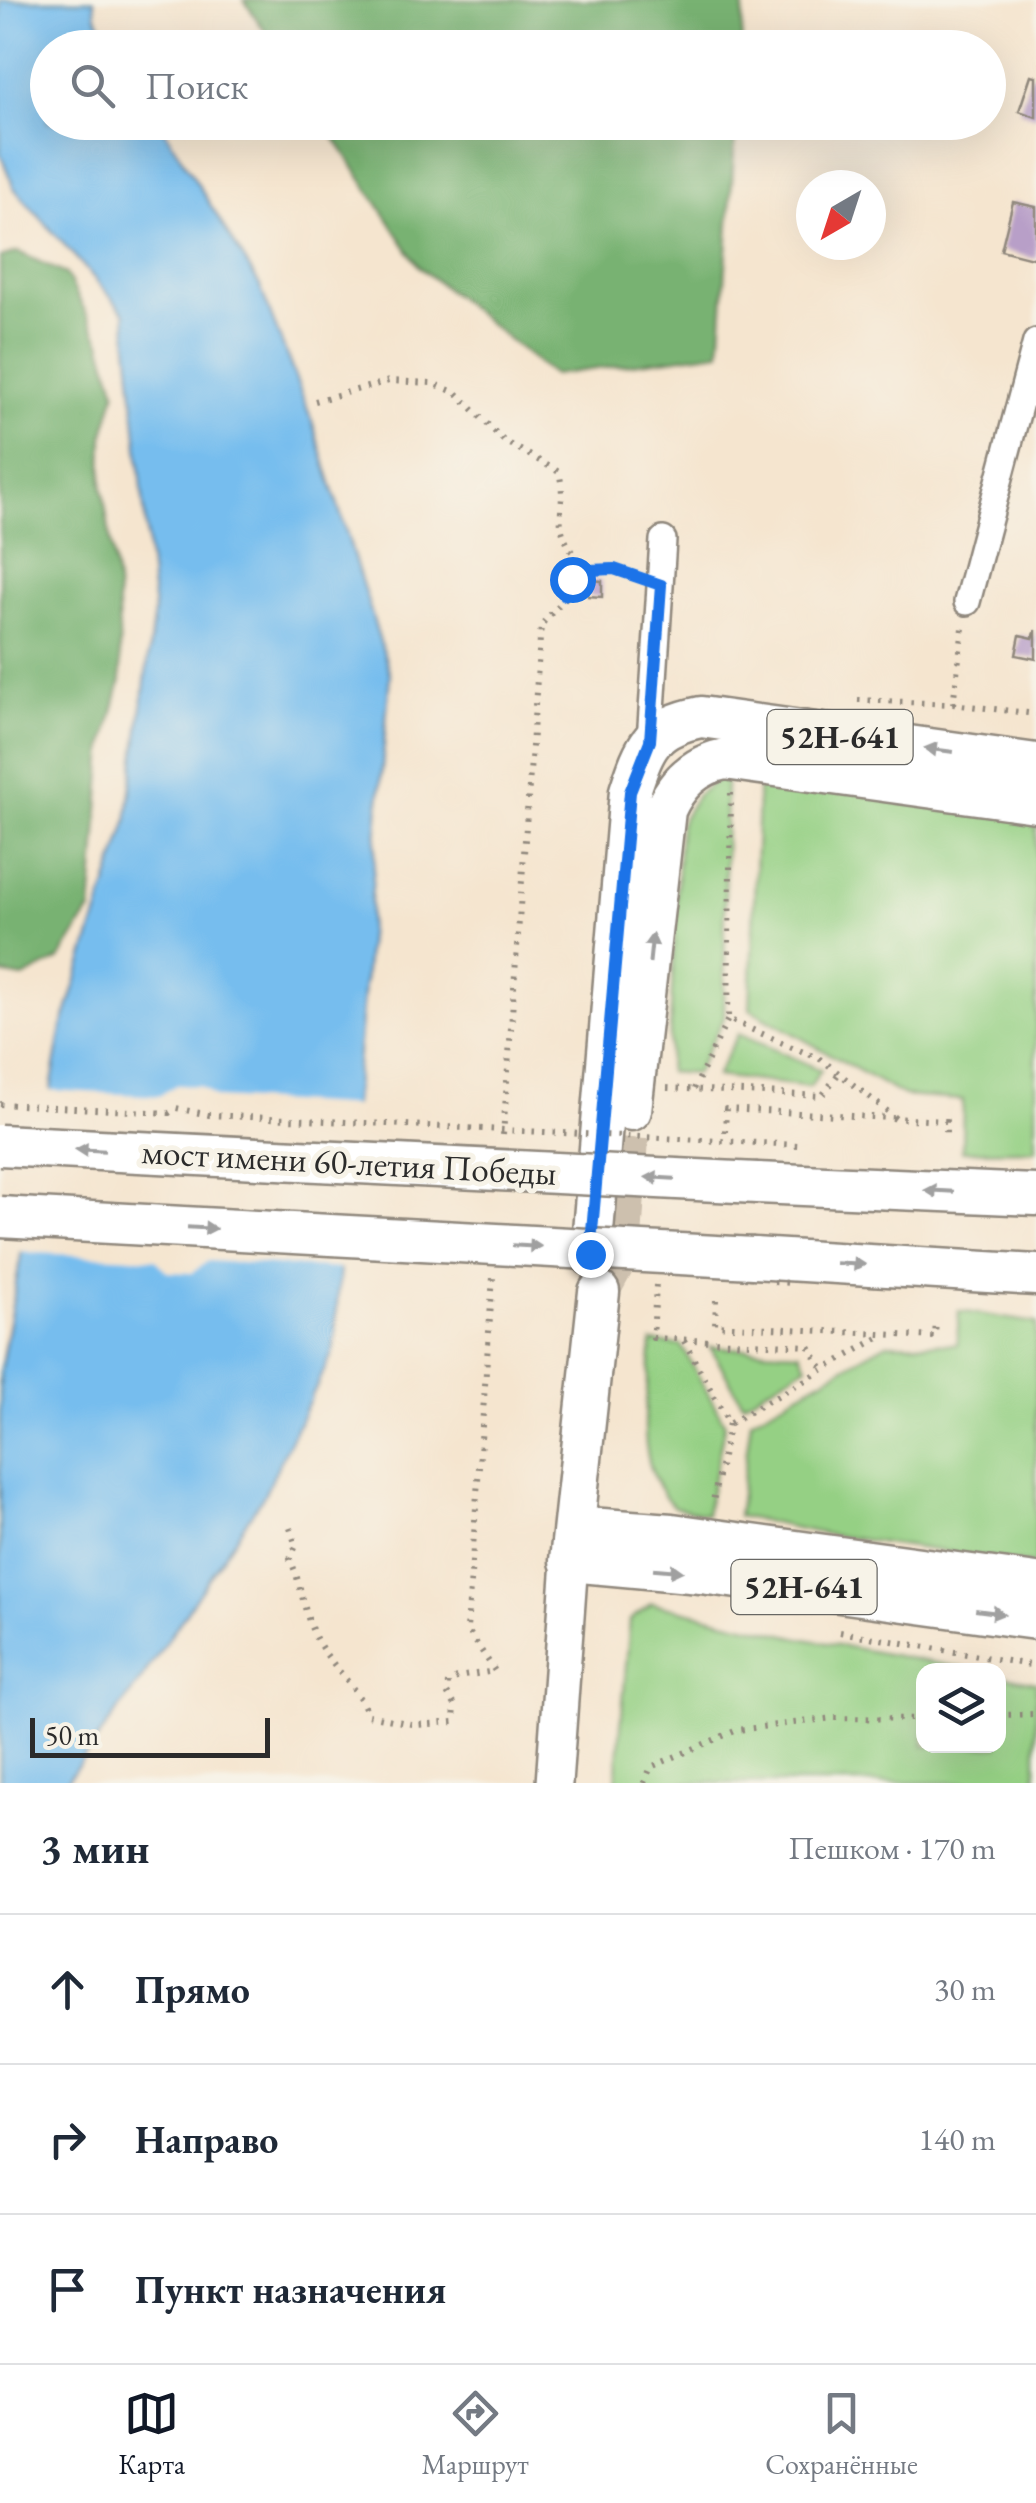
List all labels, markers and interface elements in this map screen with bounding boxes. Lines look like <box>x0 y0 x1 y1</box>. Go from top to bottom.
search box <box>30 30 1006 140</box>
icon: search <box>65 58 120 113</box>
text: Поиск <box>145 61 248 110</box>
north arrow <box>796 170 886 260</box>
route start <box>550 557 596 603</box>
road number: 52Н-641 <box>768 710 912 764</box>
one-way arrow <box>923 742 955 758</box>
one-way arrow <box>643 931 659 963</box>
street label: мост имени 60-летия Победы <box>140 1128 558 1195</box>
one-way arrow <box>74 1142 106 1158</box>
one-way arrow <box>643 1170 675 1186</box>
one-way arrow <box>922 1183 954 1199</box>
one-way arrow <box>187 1220 219 1236</box>
route end <box>568 1232 614 1278</box>
one-way arrow <box>511 1238 543 1254</box>
one-way arrow <box>835 1256 867 1272</box>
road number: 52Н-641 <box>732 1560 876 1614</box>
one-way arrow <box>652 1562 684 1578</box>
one-way arrow <box>974 1605 1006 1621</box>
map controls <box>916 1663 1006 1753</box>
button: layers <box>916 1663 1006 1753</box>
scale bar <box>30 1713 270 1758</box>
text: 50 m <box>45 1717 99 1753</box>
text: 3 мин <box>40 1821 149 1876</box>
text: Пешком · 170 m <box>788 1827 996 1869</box>
icon: ahead <box>40 1962 95 2017</box>
text: Прямо <box>135 1965 250 2014</box>
text: 30 m <box>934 1968 996 2010</box>
icon: right <box>40 2112 95 2167</box>
text: Направо <box>135 2115 278 2164</box>
text: 140 m <box>919 2118 996 2160</box>
icon: arrive <box>40 2262 95 2317</box>
text: Пункт назначения <box>135 2265 446 2314</box>
tab: Карта <box>118 2386 185 2482</box>
tab: Маршрут <box>421 2386 529 2482</box>
tab: Сохранённые <box>765 2386 918 2482</box>

